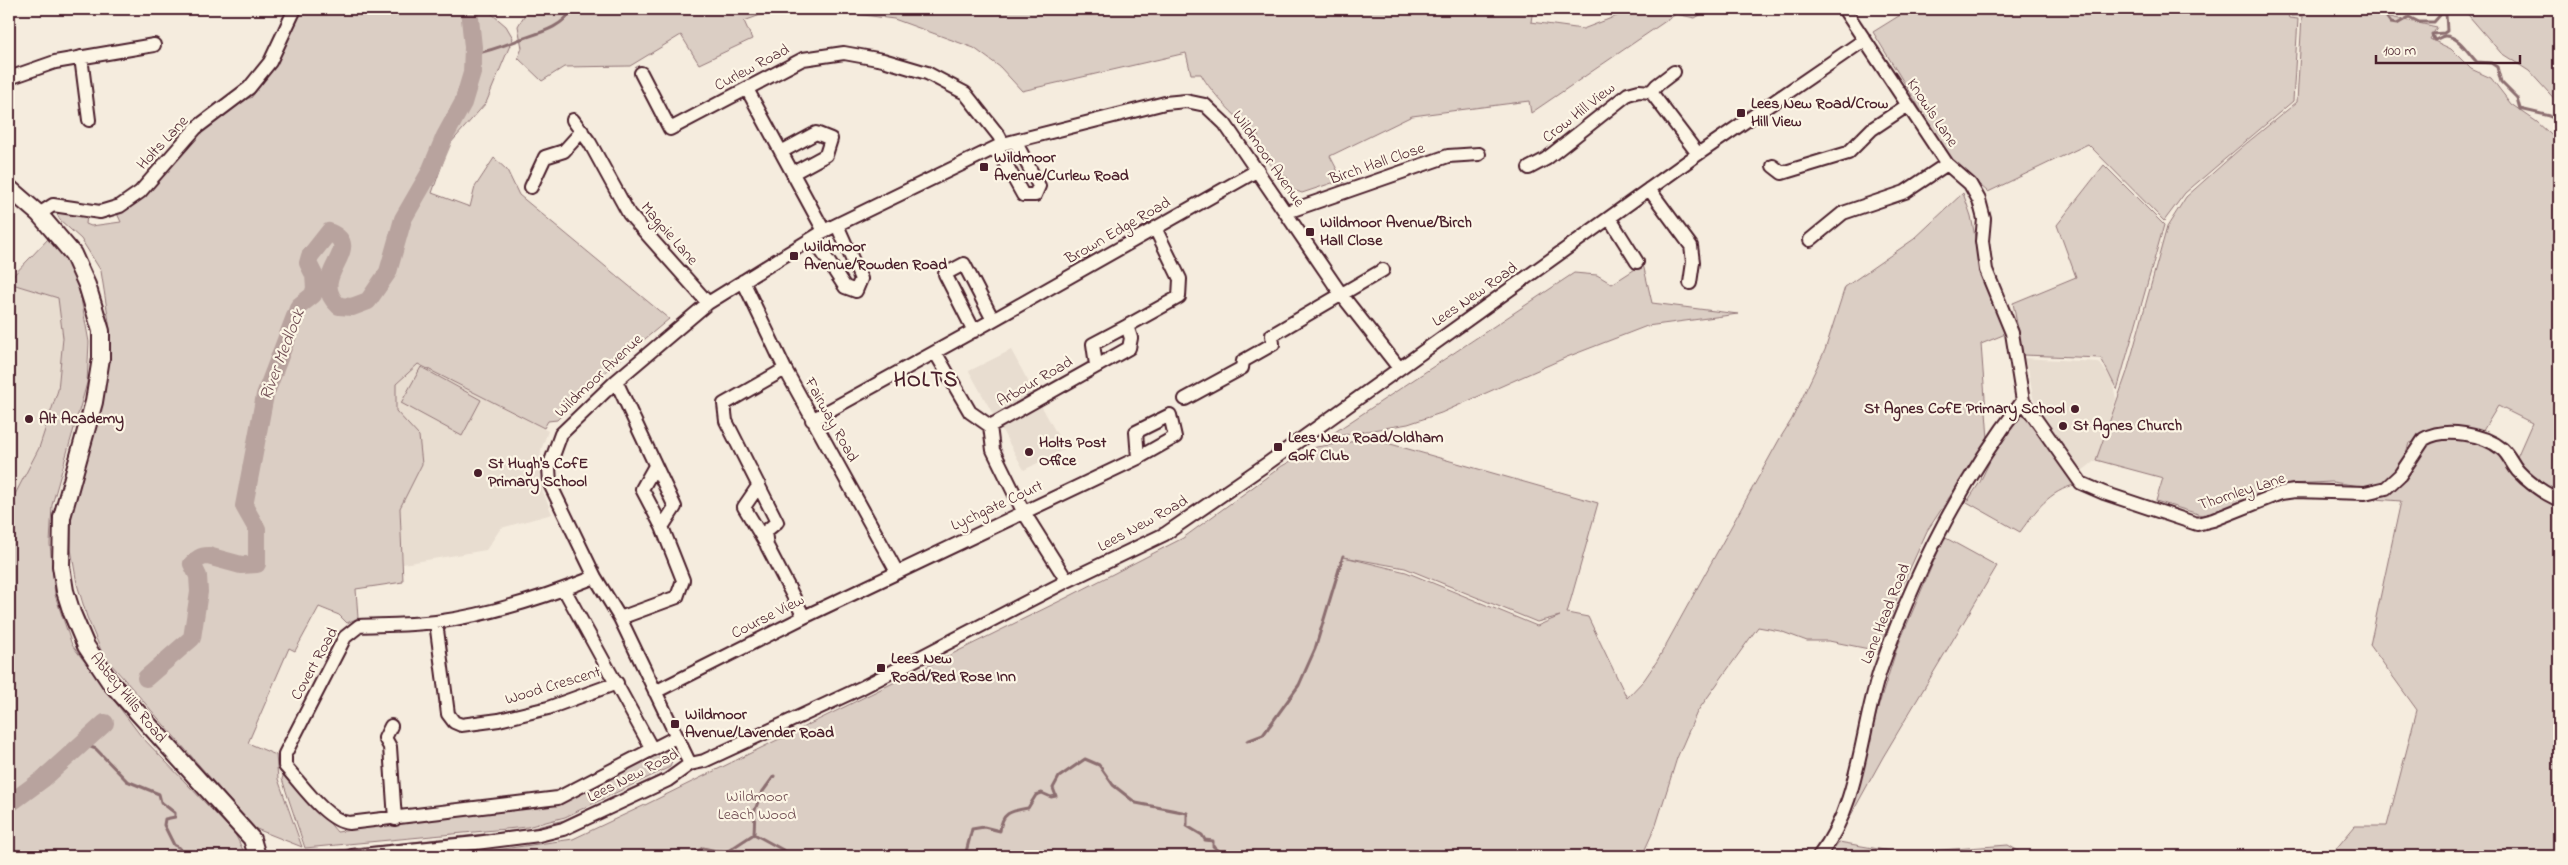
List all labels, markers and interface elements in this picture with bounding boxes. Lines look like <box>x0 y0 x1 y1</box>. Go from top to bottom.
scale bar <box>2376 32 2519 64</box>
street label: Curlew Road <box>710 38 794 98</box>
text: 100 m <box>2383 40 2416 62</box>
street label: Knowls Lane <box>1900 74 1964 153</box>
street label: Crow Hill View <box>1537 77 1621 149</box>
place label: Lees New Road/Crow Hill View <box>1751 92 1889 134</box>
street label: Wildmoor Avenue <box>1226 106 1311 213</box>
marker: Lees New Road/Crow Hill View <box>1735 107 1747 119</box>
street label: Holts Lane <box>131 110 195 176</box>
street label: Birch Hall Close <box>1325 136 1429 192</box>
place label: Wildmoor Avenue/Curlew Road <box>994 146 1129 188</box>
marker: Wildmoor Avenue/Curlew Road <box>978 161 990 173</box>
street label: Brown Edge Road <box>1060 191 1175 271</box>
street label: Magpie Lane <box>634 197 704 272</box>
place label: Wildmoor Avenue/Birch Hall Close <box>1320 211 1472 253</box>
marker: Wildmoor Avenue/Birch Hall Close <box>1304 226 1316 238</box>
place label: Wildmoor Avenue/Rowden Road <box>804 235 947 277</box>
marker: Wildmoor Avenue/Rowden Road <box>788 250 800 262</box>
street label: Lees New Road <box>1427 257 1523 333</box>
water label: River Medlock <box>254 304 313 405</box>
street label: Wildmoor Avenue <box>549 328 649 424</box>
street label: Arbour Road <box>992 350 1078 414</box>
district label: HOLTS <box>894 366 958 396</box>
street label: Fairway Road <box>797 372 864 467</box>
place label: St Agnes CofE Primary School <box>1864 397 2065 422</box>
marker: St Agnes CofE Primary School <box>2069 403 2081 415</box>
place label: Alt Academy <box>39 407 124 432</box>
marker: Alt Academy <box>23 413 35 425</box>
place label: St Agnes Church <box>2073 414 2182 439</box>
marker: St Agnes Church <box>2057 420 2069 432</box>
place label: Lees New Road/Oldham Golf Club <box>1288 426 1444 468</box>
place label: Holts Post Office <box>1039 431 1107 473</box>
marker: Lees New Road/Oldham Golf Club <box>1272 441 1284 453</box>
marker: Holts Post Office <box>1023 446 1035 458</box>
place label: St Hugh's CofE Primary School <box>488 452 589 495</box>
street label: Thornley Lane <box>2195 466 2289 517</box>
marker: St Hugh's CofE Primary School <box>472 467 484 479</box>
street label: Lychgate Court <box>947 474 1047 538</box>
street label: Lees New Road <box>1094 489 1192 559</box>
street label: Lane Head Road <box>1855 560 1917 668</box>
street label: Course View <box>727 588 809 646</box>
street label: Covert Road <box>285 623 345 705</box>
street label: Abbey Hills Road <box>84 647 172 749</box>
place label: Lees New Road/Red Rose Inn <box>890 647 1016 689</box>
street label: Wood Crescent <box>502 660 604 712</box>
marker: Lees New Road/Red Rose Inn <box>875 662 887 674</box>
place label: Wildmoor Avenue/Lavender Road <box>685 703 834 745</box>
marker: Wildmoor Avenue/Lavender Road <box>669 718 681 730</box>
street label: Lees New Road <box>583 743 683 809</box>
park label: Wildmoor Leach Wood <box>718 785 796 827</box>

